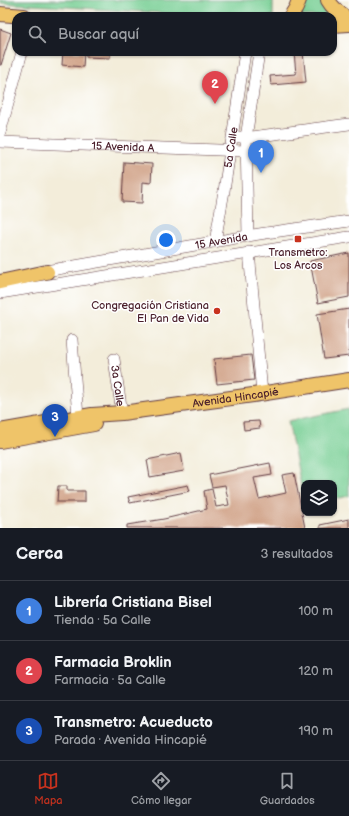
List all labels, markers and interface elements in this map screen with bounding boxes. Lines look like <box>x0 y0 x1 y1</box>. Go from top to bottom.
search box <box>12 12 337 56</box>
icon: search <box>26 23 48 45</box>
text: Buscar aquí <box>58 25 139 44</box>
pin: 2 <box>202 71 228 104</box>
street label: 5a Calle <box>221 126 240 169</box>
street label: 15 Avenida A <box>91 139 155 154</box>
pin: 1 <box>248 140 274 173</box>
your location <box>156 230 176 250</box>
street label: 15 Avenida <box>194 230 249 251</box>
marker: Transmetro: Los Arcos <box>293 234 303 244</box>
place label: Transmetro: Los Arcos <box>269 246 327 272</box>
place label: Congregación Cristiana El Pan de Vida <box>91 299 209 325</box>
marker: Congregación Cristiana El Pan de Vida <box>212 306 222 316</box>
street label: 3a Calle <box>108 364 127 408</box>
street label: Avenida Hincapié <box>192 385 280 410</box>
pin: 3 <box>42 404 68 437</box>
map controls <box>301 480 337 516</box>
button: layers <box>301 480 337 516</box>
text: Cerca <box>16 544 63 564</box>
text: 3 resultados <box>261 546 333 562</box>
text: Librería Cristiana Bisel <box>54 593 212 612</box>
text: 1 <box>26 603 32 619</box>
text: 100 m <box>298 603 333 619</box>
text: Tienda · 5a Calle <box>54 612 151 628</box>
text: Farmacia Broklin <box>54 653 172 672</box>
text: 2 <box>25 663 33 679</box>
text: 120 m <box>298 663 333 679</box>
text: Farmacia · 5a Calle <box>54 672 166 688</box>
text: Transmetro: Acueducto <box>54 713 213 732</box>
text: 3 <box>25 723 33 739</box>
text: 190 m <box>299 723 333 739</box>
text: Parada · Avenida Hincapié <box>54 732 207 748</box>
tab: Mapa <box>34 770 63 807</box>
tab: Cómo llegar <box>131 770 191 807</box>
tab: Guardados <box>260 770 315 807</box>

